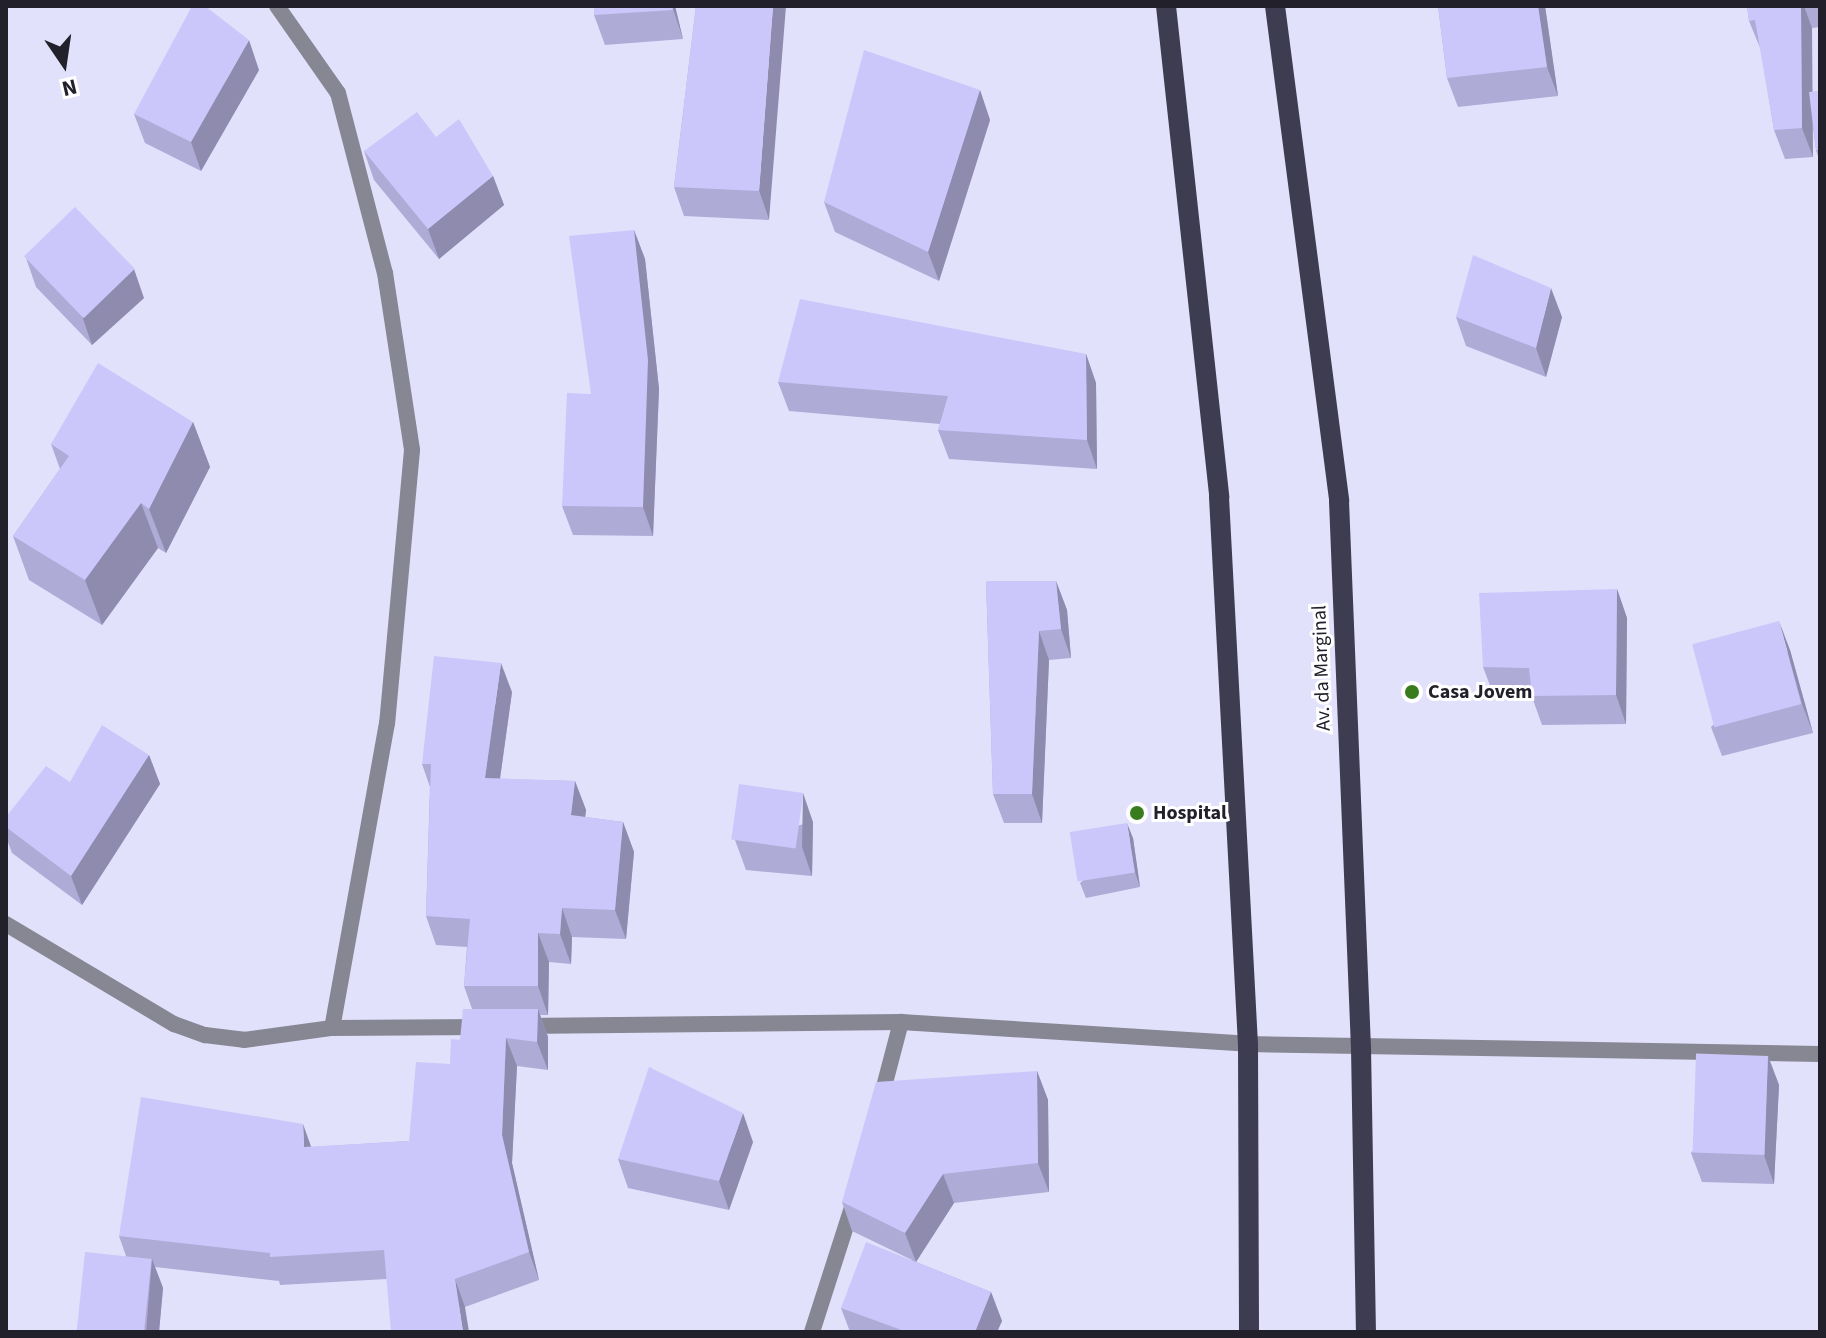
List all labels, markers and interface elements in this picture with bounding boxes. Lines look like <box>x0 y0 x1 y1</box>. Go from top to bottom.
north arrow <box>24 24 104 104</box>
text: N <box>59 70 80 105</box>
street label: Av. da Marginal <box>1308 605 1336 731</box>
place label: Casa Jovem <box>1428 680 1532 704</box>
marker: Casa Jovem <box>1403 683 1421 701</box>
place label: Hospital <box>1153 801 1227 825</box>
marker: Hospital <box>1128 804 1146 822</box>

